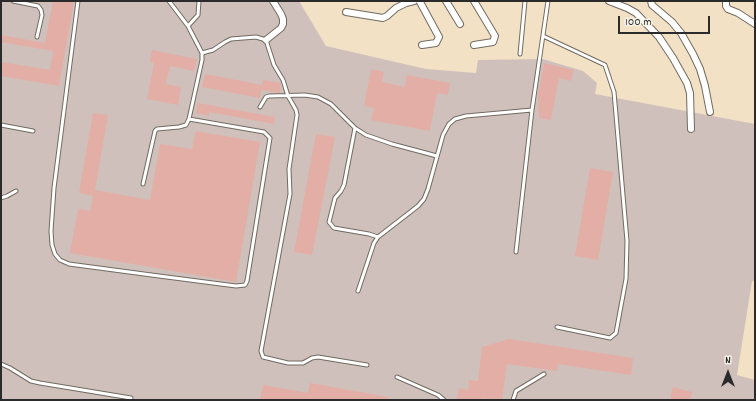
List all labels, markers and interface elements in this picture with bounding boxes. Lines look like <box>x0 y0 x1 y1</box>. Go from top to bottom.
scale bar <box>620 8 712 34</box>
text: 100 m <box>625 14 652 31</box>
north arrow <box>708 353 748 393</box>
text: N <box>725 353 731 369</box>

